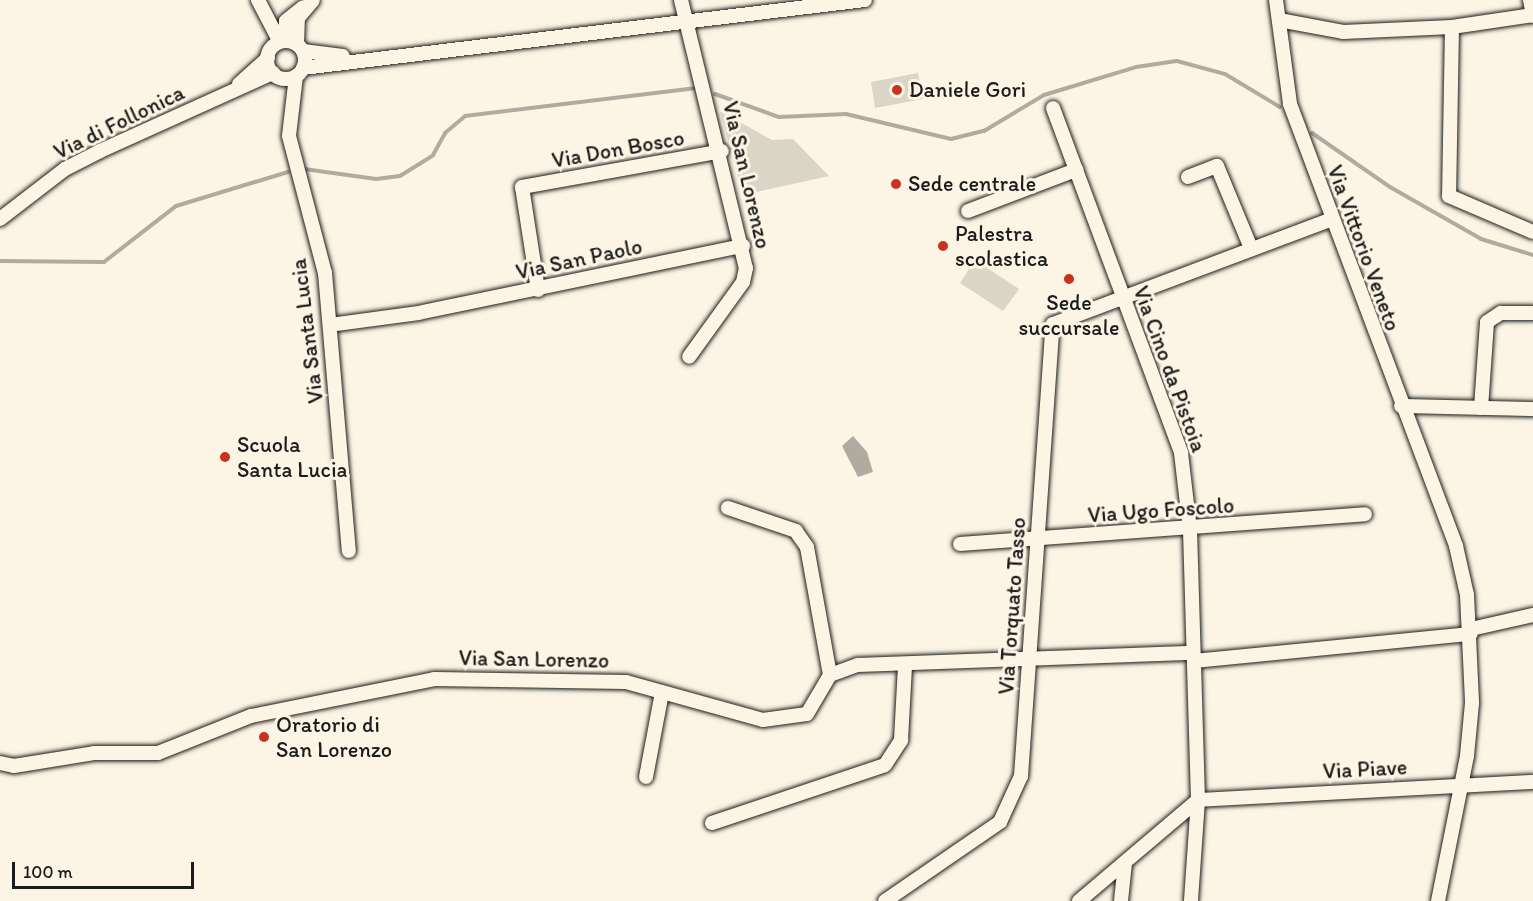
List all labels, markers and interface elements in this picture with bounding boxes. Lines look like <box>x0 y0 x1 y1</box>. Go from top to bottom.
place label: Daniele Gori <box>909 77 1026 103</box>
street label: Via di Follonica <box>49 79 189 165</box>
marker: Daniele Gori <box>890 83 904 97</box>
street label: Via San Lorenzo <box>717 99 777 251</box>
street label: Via Don Bosco <box>550 124 686 174</box>
street label: Via Vittorio Veneto <box>1322 161 1406 335</box>
place label: Sede centrale <box>908 171 1036 197</box>
marker: Sede centrale <box>889 177 903 191</box>
place label: Palestra scolastica <box>955 220 1048 272</box>
street label: Via San Paolo <box>514 233 644 285</box>
marker: Palestra scolastica <box>936 239 950 253</box>
street label: Via Santa Lucia <box>285 257 329 405</box>
marker: Sede succursale <box>1062 272 1076 286</box>
street label: Via Cino da Pistoia <box>1128 282 1212 456</box>
place label: Sede succursale <box>1019 289 1119 340</box>
place label: Scuola Santa Lucia <box>237 431 348 482</box>
marker: Scuola Santa Lucia <box>218 450 232 464</box>
street label: Via Ugo Foscolo <box>1087 492 1235 528</box>
street label: Via Torquato Tasso <box>993 517 1031 695</box>
street label: Via San Lorenzo <box>459 644 609 674</box>
place label: Oratorio di San Lorenzo <box>276 711 392 762</box>
marker: Oratorio di San Lorenzo <box>257 730 271 744</box>
street label: Via Piave <box>1322 754 1408 784</box>
scale bar <box>15 850 196 888</box>
text: 100 m <box>23 861 73 883</box>

